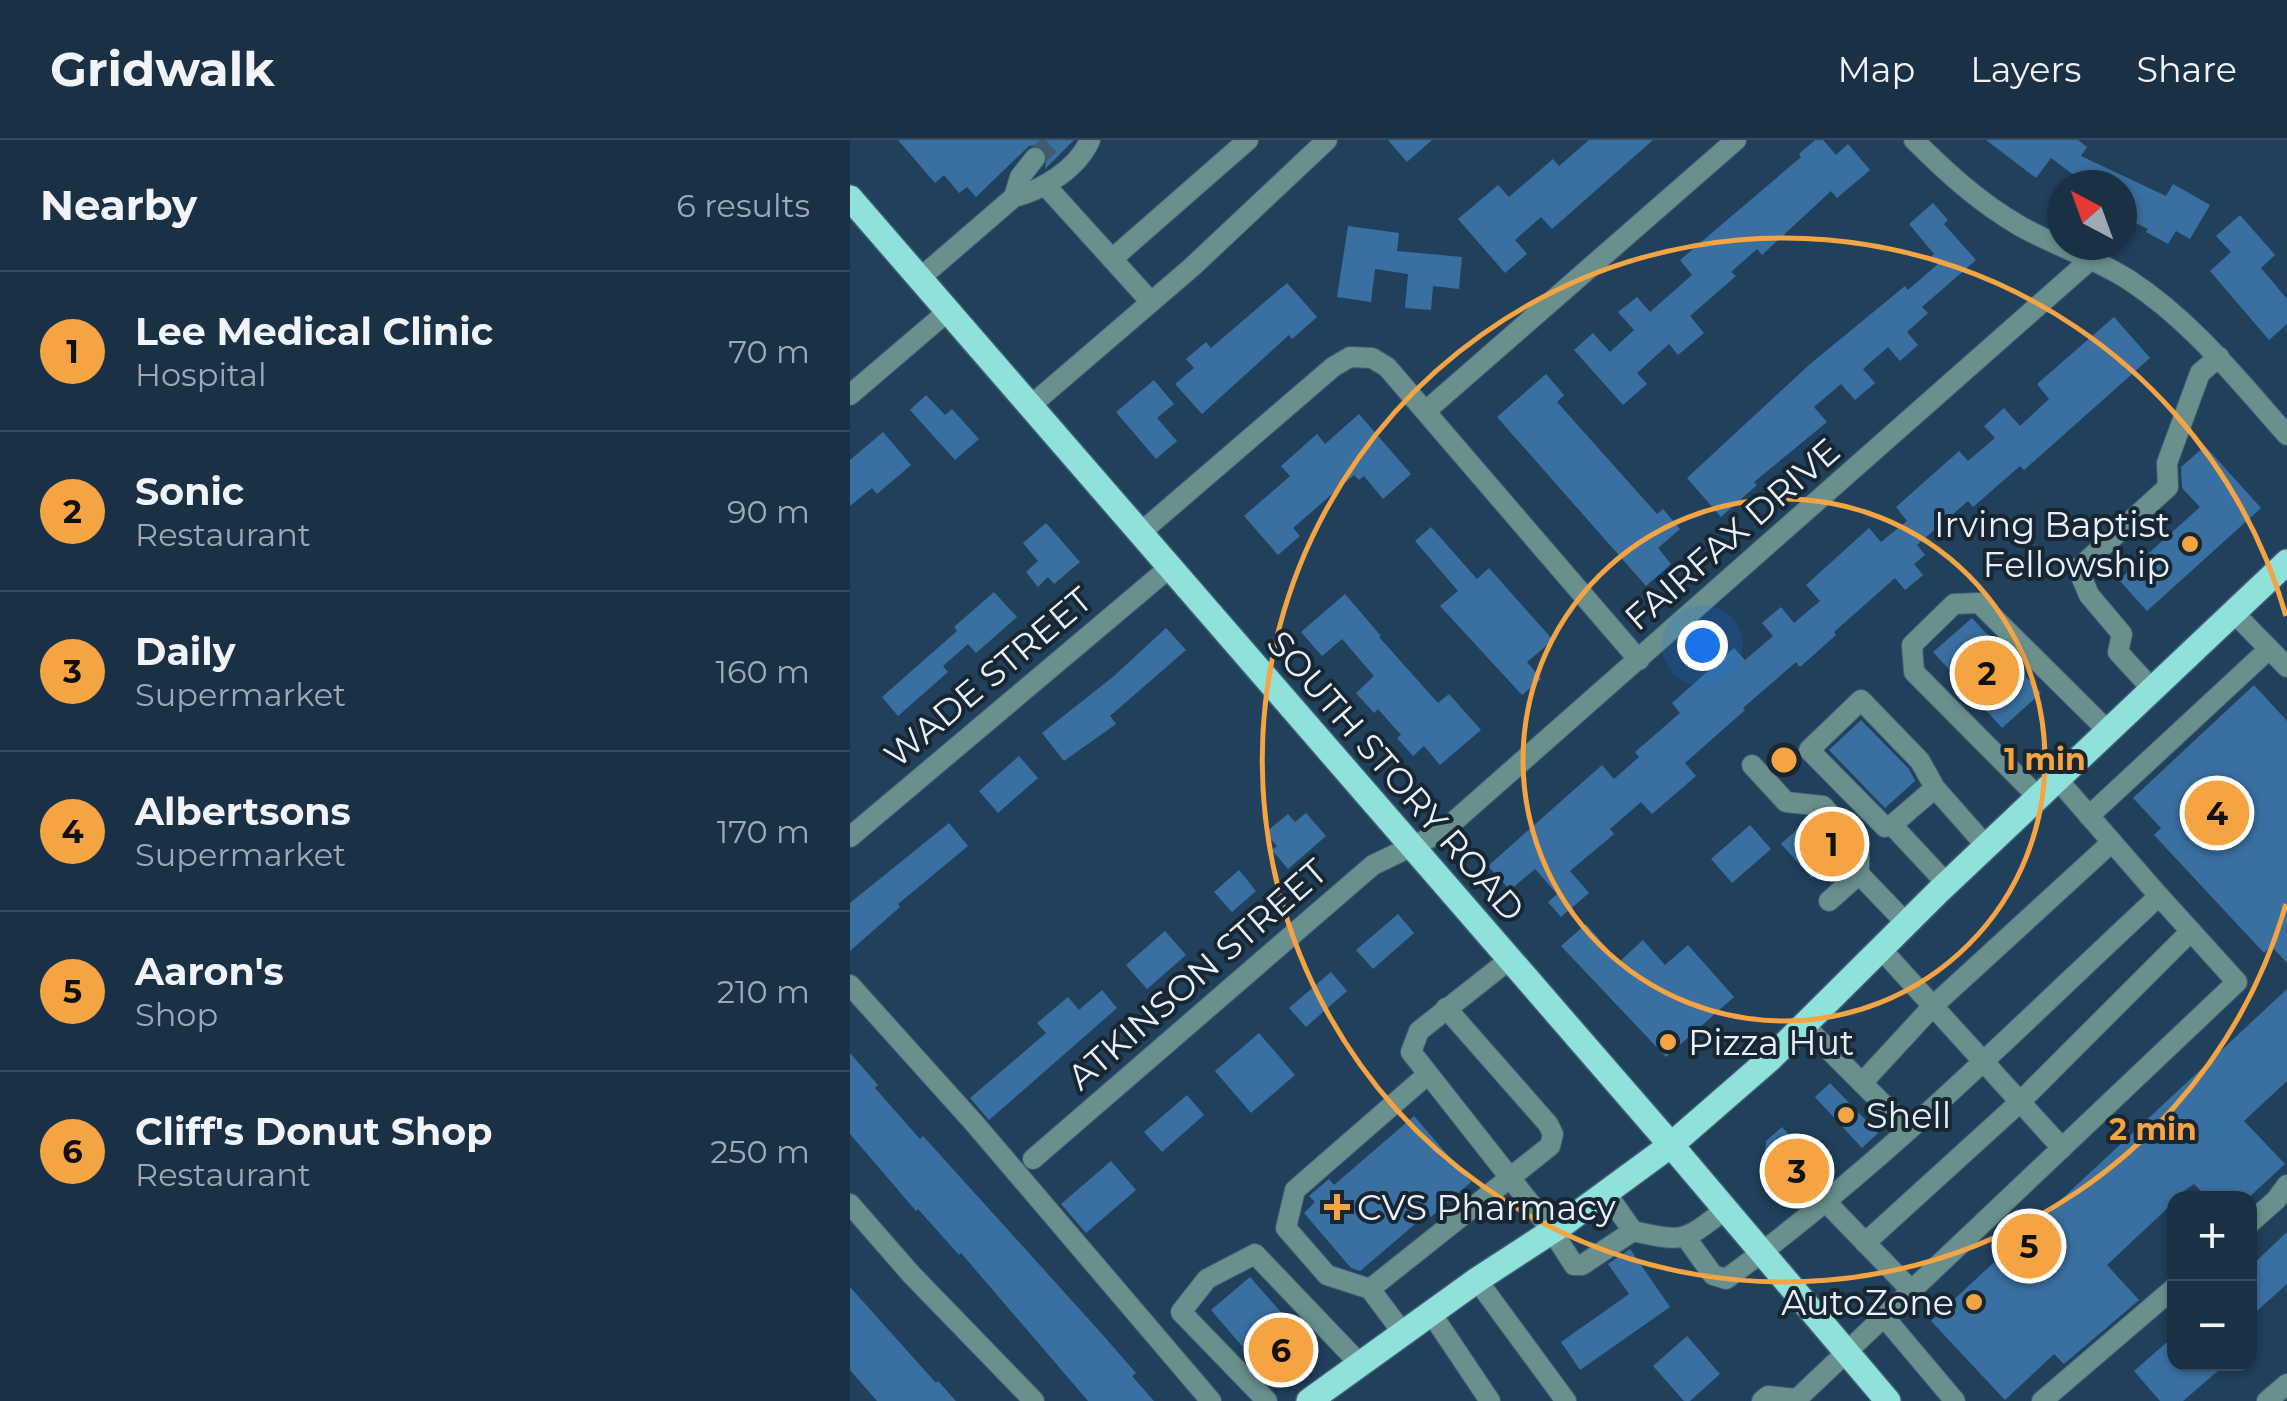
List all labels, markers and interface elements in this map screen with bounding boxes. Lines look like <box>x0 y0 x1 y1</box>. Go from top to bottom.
text: Gridwalk <box>50 40 275 98</box>
text: Map <box>1837 48 1915 91</box>
text: Layers <box>1970 48 2081 91</box>
text: Share <box>2136 48 2237 91</box>
north arrow <box>2047 170 2137 260</box>
text: Nearby <box>40 179 197 231</box>
text: 6 results <box>676 186 810 225</box>
text: Lee Medical Clinic <box>135 308 493 355</box>
text: 1 <box>66 332 79 371</box>
text: 70 m <box>728 332 810 371</box>
text: Hospital <box>135 355 267 394</box>
street label: FAIRFAX DRIVE <box>1616 429 1848 639</box>
text: Sonic <box>135 468 244 515</box>
text: 2 <box>63 492 82 531</box>
text: 90 m <box>727 492 810 531</box>
place label: Irving Baptist Fellowship <box>1934 503 2170 586</box>
text: Restaurant <box>135 515 311 554</box>
marker: Irving Baptist Fellowship <box>2179 533 2201 555</box>
street label: WADE STREET <box>875 578 1101 776</box>
your location <box>1677 620 1728 671</box>
street label: SOUTH STORY ROAD <box>1258 622 1534 930</box>
text: Daily <box>135 628 235 675</box>
pin: 2 <box>1954 636 2020 710</box>
text: 3 <box>63 652 82 691</box>
text: 160 m <box>715 652 810 691</box>
text: Supermarket <box>135 675 346 714</box>
text: 1 min <box>2004 741 2086 778</box>
centre of rings <box>1766 742 1802 778</box>
pin: 4 <box>2184 776 2250 850</box>
text: Albertsons <box>135 788 351 835</box>
pin: 1 <box>1800 806 1864 882</box>
text: 4 <box>61 812 84 851</box>
text: 170 m <box>717 812 810 851</box>
text: Supermarket <box>135 835 346 874</box>
street label: ATKINSON STREET <box>1058 850 1336 1098</box>
text: Aaron's <box>135 948 284 995</box>
text: 5 <box>63 972 82 1011</box>
text: 210 m <box>717 972 810 1011</box>
text: Shop <box>135 995 218 1034</box>
place label: Pizza Hut <box>1688 1021 1854 1064</box>
marker: Pizza Hut <box>1657 1031 1679 1053</box>
place label: Shell <box>1866 1094 1951 1137</box>
marker: Shell <box>1835 1104 1857 1126</box>
text: Cliff's Donut Shop <box>135 1108 492 1155</box>
text: 2 min <box>2109 1111 2197 1148</box>
text: 6 <box>62 1132 83 1171</box>
text: 250 m <box>710 1132 810 1171</box>
pin: 3 <box>1764 1134 1830 1208</box>
text: Restaurant <box>135 1155 311 1194</box>
place label: CVS Pharmacy <box>1357 1186 1616 1229</box>
map controls <box>2167 1191 2257 1371</box>
button: + <box>2167 1191 2257 1281</box>
marker: CVS Pharmacy <box>1326 1196 1348 1218</box>
pin: 5 <box>1996 1208 2062 1284</box>
place label: AutoZone <box>1781 1281 1954 1324</box>
button: − <box>2167 1281 2257 1371</box>
marker: AutoZone <box>1963 1291 1985 1313</box>
pin: 6 <box>1248 1312 1314 1388</box>

